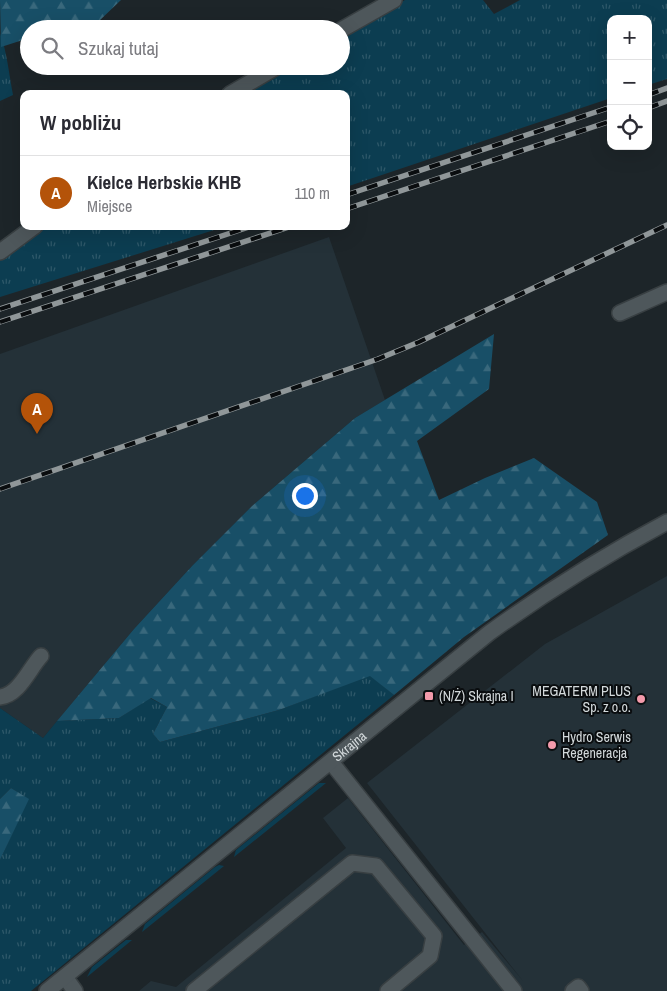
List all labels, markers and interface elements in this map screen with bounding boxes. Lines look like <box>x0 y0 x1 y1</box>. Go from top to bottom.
map controls <box>607 15 652 150</box>
button: + <box>607 15 652 60</box>
search box <box>20 20 350 75</box>
icon: search <box>38 34 66 62</box>
text: Szukaj tutaj <box>78 35 159 61</box>
button: − <box>607 60 652 105</box>
button: locate <box>607 105 652 150</box>
text: W pobliżu <box>40 108 121 137</box>
text: Kielce Herbskie KHB <box>87 169 241 195</box>
text: A <box>51 182 61 204</box>
text: 110 m <box>294 182 330 204</box>
text: Miejsce <box>87 195 132 217</box>
pin: A <box>21 393 53 434</box>
your location <box>292 483 318 509</box>
place label: MEGATERM PLUS Sp. z o.o. <box>532 682 631 716</box>
place label: (N/Ż) Skrajna I <box>439 687 514 705</box>
marker: (N/Ż) Skrajna I <box>423 690 435 702</box>
marker: MEGATERM PLUS Sp. z o.o. <box>635 693 647 705</box>
street label: Skrajna <box>328 727 371 765</box>
place label: Hydro Serwis Regeneracja <box>562 728 631 762</box>
marker: Hydro Serwis Regeneracja <box>546 739 558 751</box>

